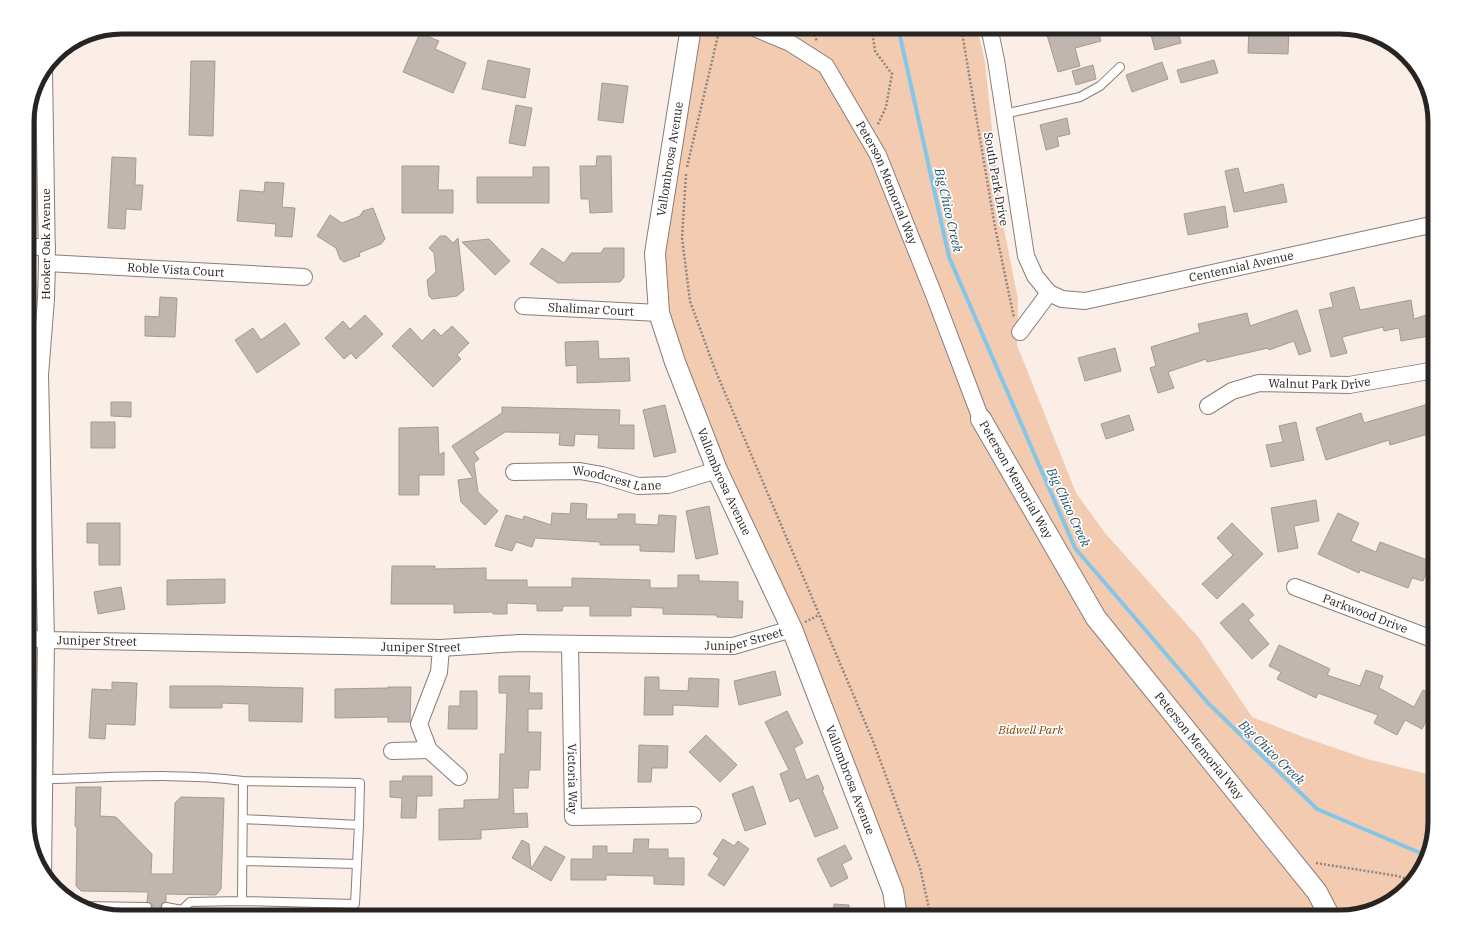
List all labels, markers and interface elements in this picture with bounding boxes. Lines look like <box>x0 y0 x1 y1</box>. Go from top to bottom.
street label: Vallombrosa Avenue <box>653 101 686 217</box>
street label: Peterson Memorial Way <box>853 118 921 247</box>
street label: South Park Drive <box>981 131 1012 227</box>
water label: Big Chico Creek <box>930 165 966 254</box>
street label: Hooker Oak Avenue <box>38 188 53 300</box>
street label: Centennial Avenue <box>1187 247 1295 285</box>
street label: Roble Vista Court <box>127 259 225 280</box>
street label: Shalimar Court <box>547 299 634 319</box>
street label: Walnut Park Drive <box>1268 373 1372 392</box>
street label: Peterson Memorial Way <box>976 418 1057 542</box>
street label: Vallombrosa Avenue <box>694 426 755 538</box>
street label: Woodcrest Lane <box>572 463 662 493</box>
water label: Big Chico Creek <box>1042 464 1094 550</box>
street label: Parkwood Drive <box>1321 590 1410 636</box>
street label: Juniper Street <box>704 624 785 653</box>
street label: Juniper Street <box>57 632 137 649</box>
street label: Juniper Street <box>381 639 461 655</box>
street label: Peterson Memorial Way <box>1152 689 1248 803</box>
water label: Big Chico Creek <box>1234 716 1309 788</box>
park label: Bidwell Park <box>997 722 1064 737</box>
street label: Vallombrosa Avenue <box>823 723 879 837</box>
street label: Victoria Way <box>565 743 581 815</box>

